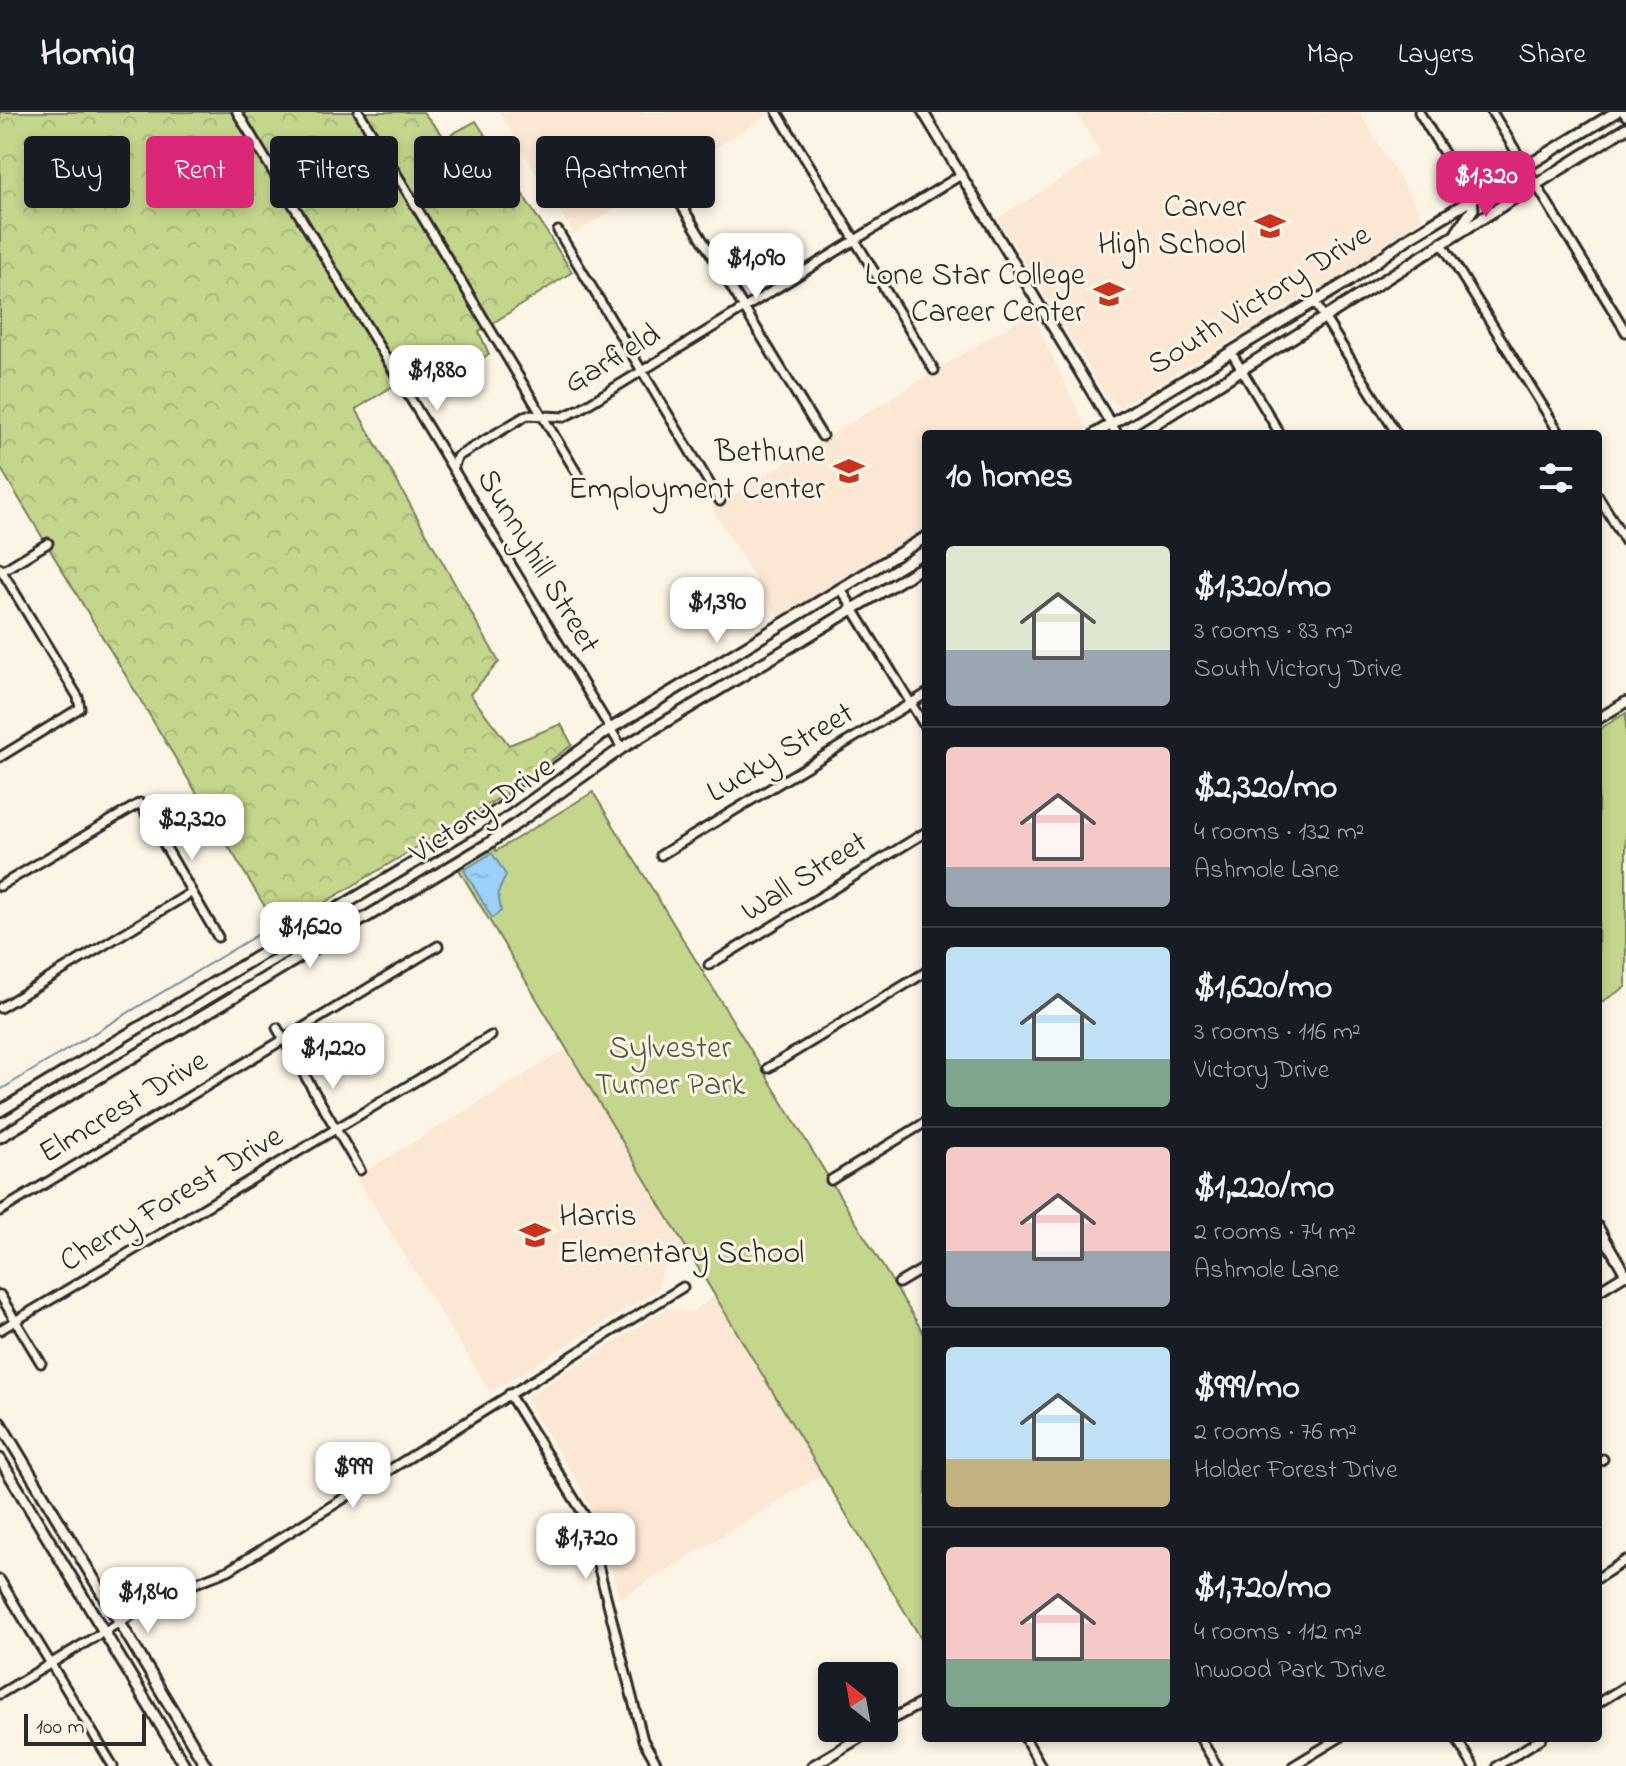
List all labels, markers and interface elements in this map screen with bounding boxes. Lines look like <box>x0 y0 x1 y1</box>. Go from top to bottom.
text: Homiq <box>40 27 134 83</box>
text: Map <box>1306 35 1354 76</box>
text: Layers <box>1398 35 1474 76</box>
text: Share <box>1518 35 1586 76</box>
chip: Buy <box>24 136 130 208</box>
chip: Rent <box>146 136 254 208</box>
chip: Filters <box>270 136 398 208</box>
chip: New <box>414 136 520 208</box>
chip: Apartment <box>536 136 715 208</box>
pin: $1,320 <box>1421 151 1551 219</box>
text: $1,320 <box>1454 158 1518 196</box>
place label: Carver High School <box>1098 185 1246 269</box>
school or university icon: Carver High School <box>1253 209 1287 243</box>
street label: South Victory Drive <box>1139 213 1382 389</box>
pin: $1,090 <box>691 233 821 301</box>
text: $1,090 <box>727 240 785 278</box>
place label: Lone Star College Career Center <box>865 253 1086 337</box>
school or university icon: Lone Star College Career Center <box>1092 277 1126 311</box>
street label: Garfield <box>556 313 670 407</box>
pin: $1,880 <box>372 345 502 413</box>
text: $1,880 <box>407 352 467 390</box>
place label: Bethune Employment Center <box>568 430 826 514</box>
text: 10 homes <box>946 453 1073 503</box>
school or university icon: Bethune Employment Center <box>832 454 866 488</box>
icon: filters <box>1534 456 1578 500</box>
street label: Sunnyhill Street <box>463 461 611 664</box>
text: $1,320/mo <box>1194 563 1331 613</box>
pin: $1,390 <box>652 577 782 645</box>
icon: home <box>1010 578 1106 674</box>
text: $1,390 <box>688 584 746 622</box>
text: 3 rooms · 83 m² <box>1194 613 1353 651</box>
text: South Victory Drive <box>1194 651 1402 689</box>
street label: Lucky Street <box>698 691 864 817</box>
street label: Victory Drive <box>400 745 566 878</box>
text: $2,320/mo <box>1194 764 1338 814</box>
icon: home <box>1010 779 1106 875</box>
pin: $2,320 <box>127 794 257 862</box>
text: $2,320 <box>158 801 226 839</box>
text: 4 rooms · 132 m² <box>1194 814 1365 852</box>
street label: Wall Street <box>733 820 878 935</box>
text: Ashmole Lane <box>1194 852 1339 890</box>
pin: $1,620 <box>245 902 375 970</box>
text: $1,620 <box>278 909 342 947</box>
text: $1,620/mo <box>1194 964 1332 1014</box>
icon: home <box>1010 979 1106 1075</box>
text: 3 rooms · 116 m² <box>1194 1014 1361 1052</box>
pin: $1,220 <box>268 1023 398 1091</box>
park label: Sylvester Turner Park <box>595 1026 746 1110</box>
text: $1,220 <box>300 1030 366 1068</box>
street label: Elmcrest Drive <box>30 1039 218 1177</box>
text: Victory Drive <box>1194 1052 1329 1090</box>
street label: Cherry Forest Drive <box>51 1114 293 1285</box>
text: $1,220/mo <box>1194 1164 1334 1214</box>
icon: home <box>1010 1179 1106 1275</box>
place label: Harris Elementary School <box>559 1194 804 1278</box>
text: 2 rooms · 74 m² <box>1194 1214 1356 1252</box>
school or university icon: Harris Elementary School <box>518 1218 552 1252</box>
text: Ashmole Lane <box>1194 1252 1339 1290</box>
text: $999/mo <box>1194 1364 1300 1414</box>
icon: home <box>1010 1379 1106 1475</box>
text: 2 rooms · 76 m² <box>1194 1414 1357 1452</box>
pin: $999 <box>306 1442 400 1510</box>
text: $999 <box>333 1449 373 1487</box>
text: Holder Forest Drive <box>1194 1452 1398 1490</box>
pin: $1,720 <box>521 1513 651 1581</box>
text: $1,720 <box>554 1520 618 1558</box>
text: $1,720/mo <box>1194 1564 1331 1614</box>
pin: $1,840 <box>83 1567 213 1635</box>
text: $1,840 <box>118 1574 178 1612</box>
icon: home <box>1010 1579 1106 1675</box>
text: 4 rooms · 112 m² <box>1194 1614 1362 1652</box>
text: Inwood Park Drive <box>1194 1652 1386 1690</box>
north arrow <box>818 1662 898 1742</box>
map controls <box>818 1662 898 1742</box>
scale bar <box>24 1710 146 1746</box>
text: 100 m <box>36 1712 85 1744</box>

